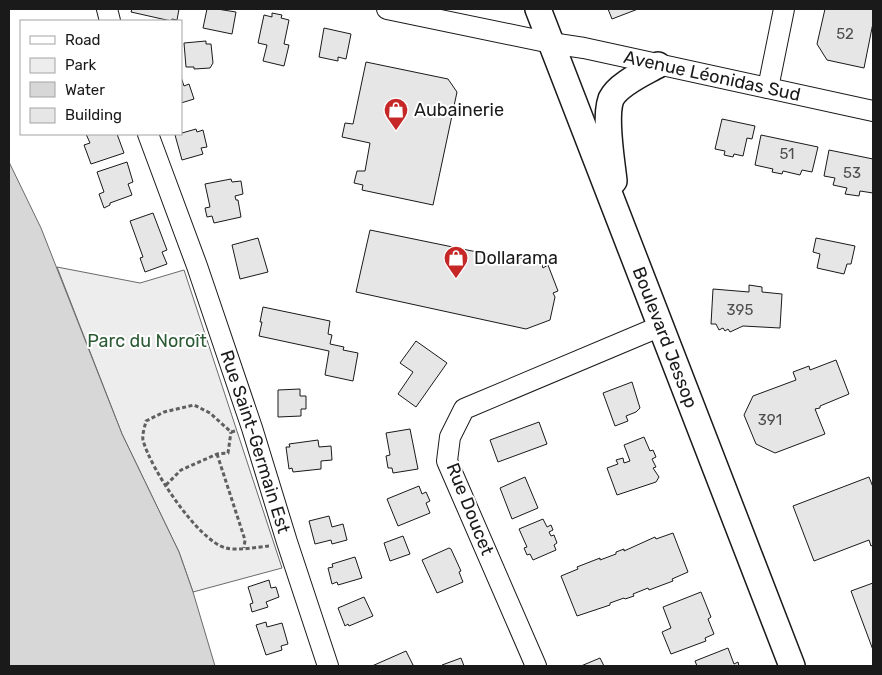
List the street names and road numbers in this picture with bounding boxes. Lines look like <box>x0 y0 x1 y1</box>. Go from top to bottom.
street label: Avenue Léonidas Sud <box>622 46 803 106</box>
street label: Boulevard Jessop <box>628 264 702 411</box>
street label: Rue Saint-Germain Est <box>215 347 295 536</box>
street label: Rue Doucet <box>442 460 498 558</box>

